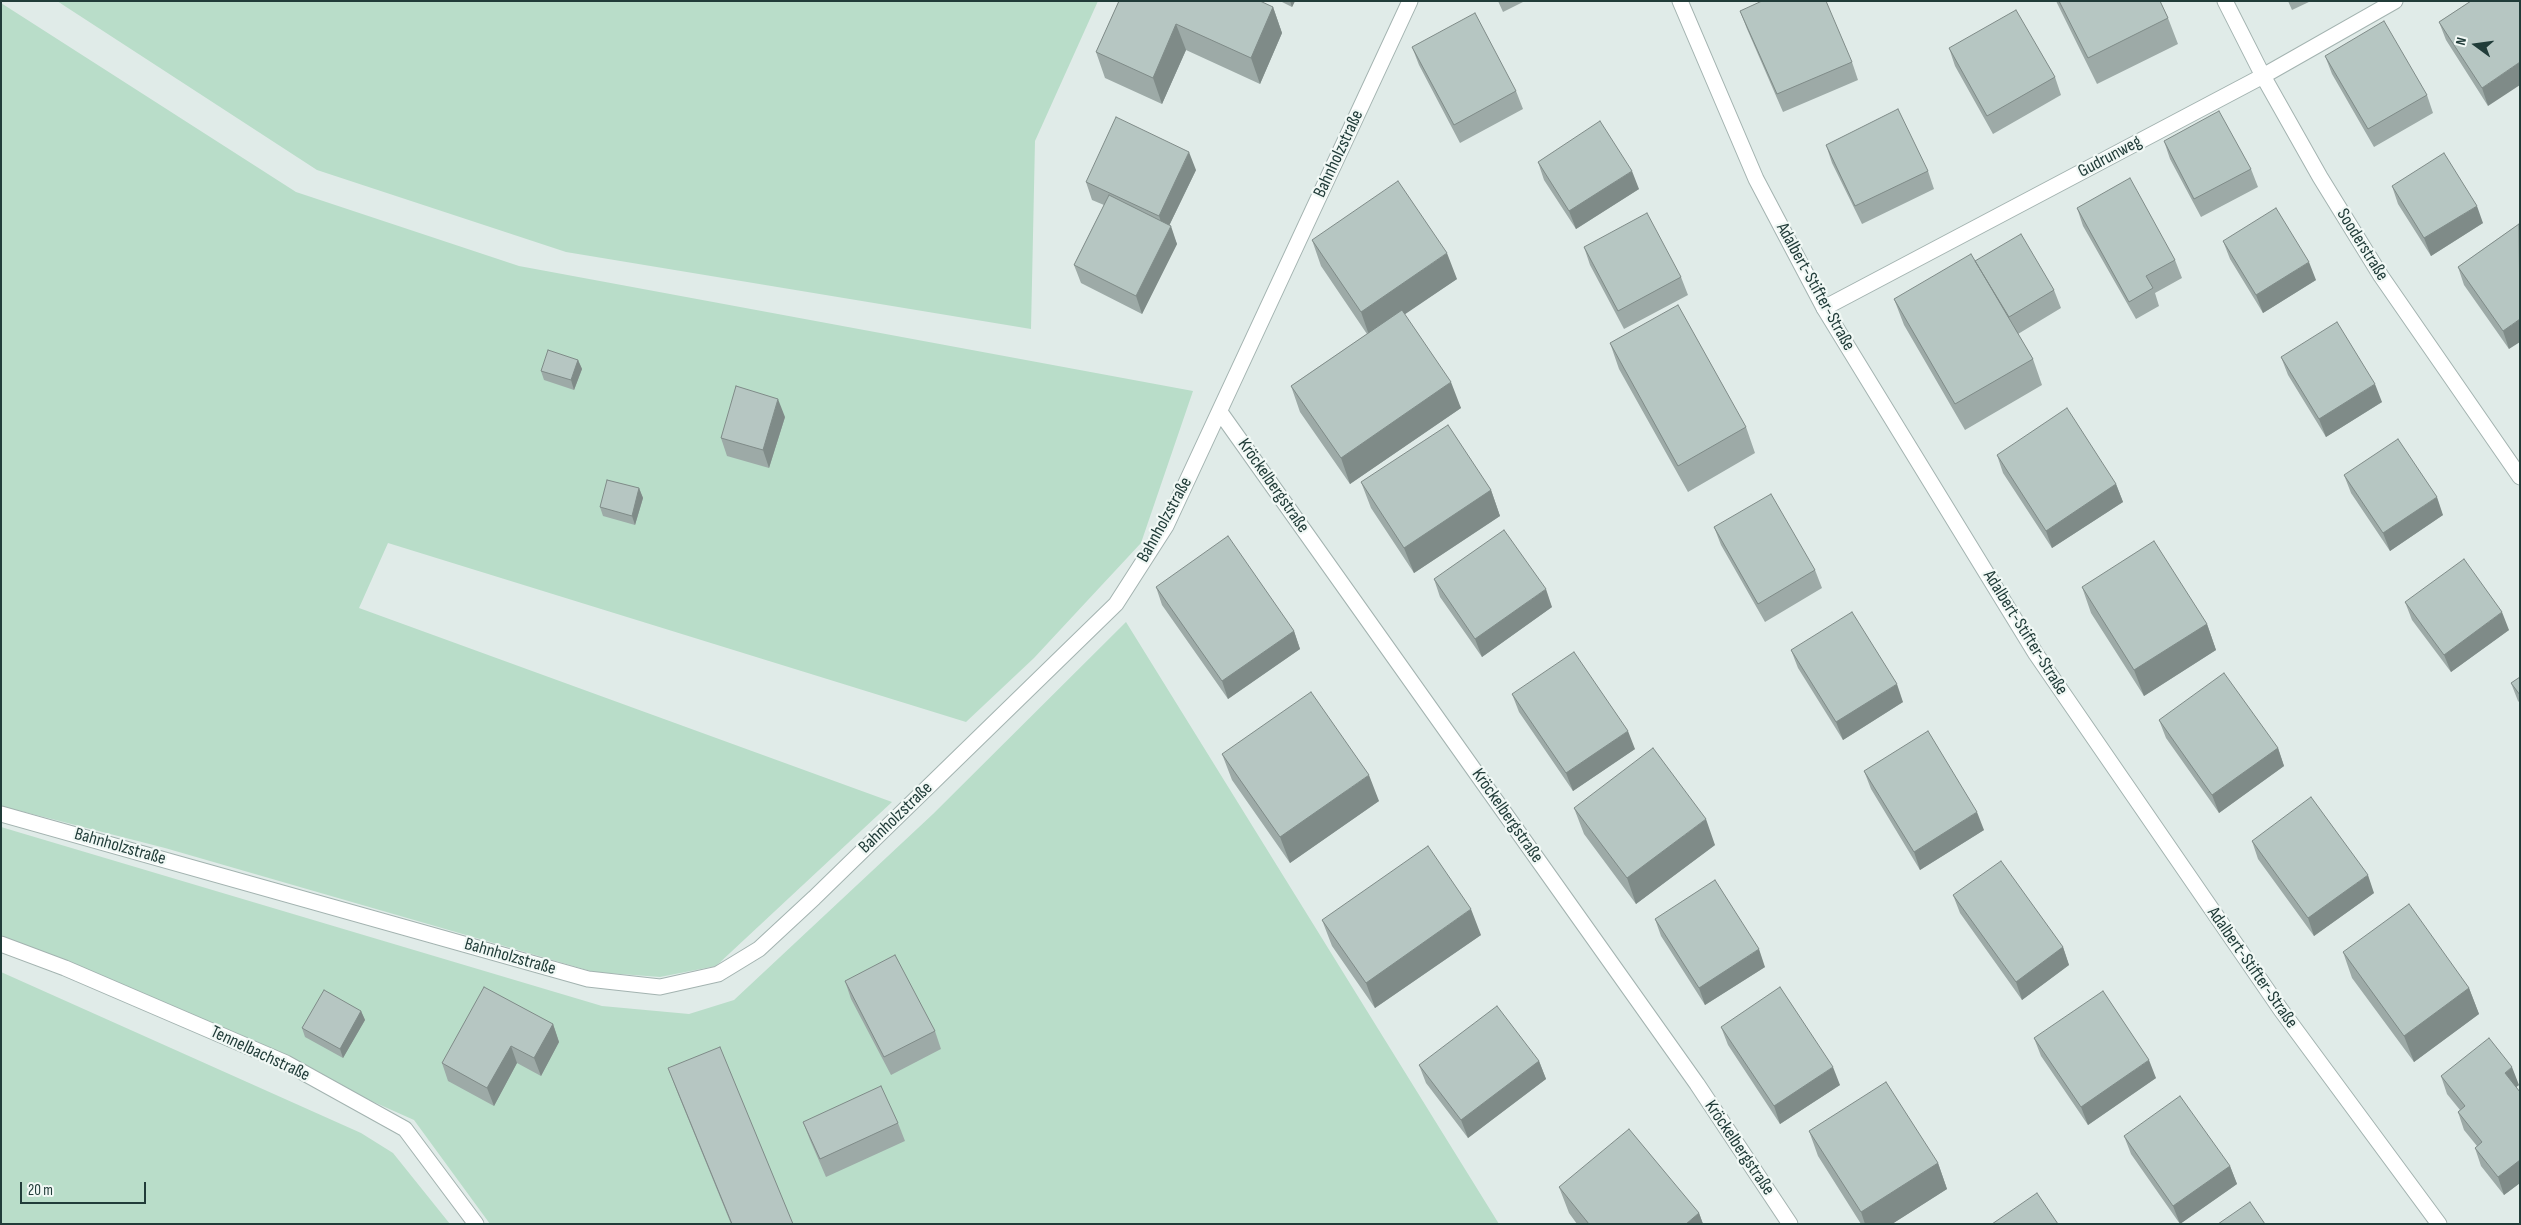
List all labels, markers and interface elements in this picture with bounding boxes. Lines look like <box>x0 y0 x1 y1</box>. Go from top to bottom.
north arrow <box>2451 20 2501 70</box>
text: N <box>2452 36 2470 47</box>
street label: Bahnholzstraße <box>1309 107 1369 201</box>
street label: Gudrunweg <box>2075 131 2145 183</box>
street label: Sooderstraße <box>2331 205 2393 285</box>
street label: Adalbert-Stifter-Straße <box>1771 219 1859 355</box>
street label: Kröckelbergstraße <box>1233 435 1313 537</box>
street label: Bahnholzstraße <box>1133 474 1197 566</box>
street label: Adalbert-Stifter-Straße <box>1978 567 2072 699</box>
street label: Kröckelbergstraße <box>1467 765 1547 867</box>
street label: Bahnholzstraße <box>855 778 937 858</box>
street label: Bahnholzstraße <box>72 824 168 870</box>
street label: Adalbert-Stifter-Straße <box>2202 903 2302 1033</box>
street label: Bahnholzstraße <box>462 934 558 980</box>
street label: Tennelbachstraße <box>207 1022 313 1086</box>
street label: Kröckelbergstraße <box>1699 1096 1779 1200</box>
scale bar <box>22 1172 149 1204</box>
text: 20 m <box>28 1181 53 1200</box>

